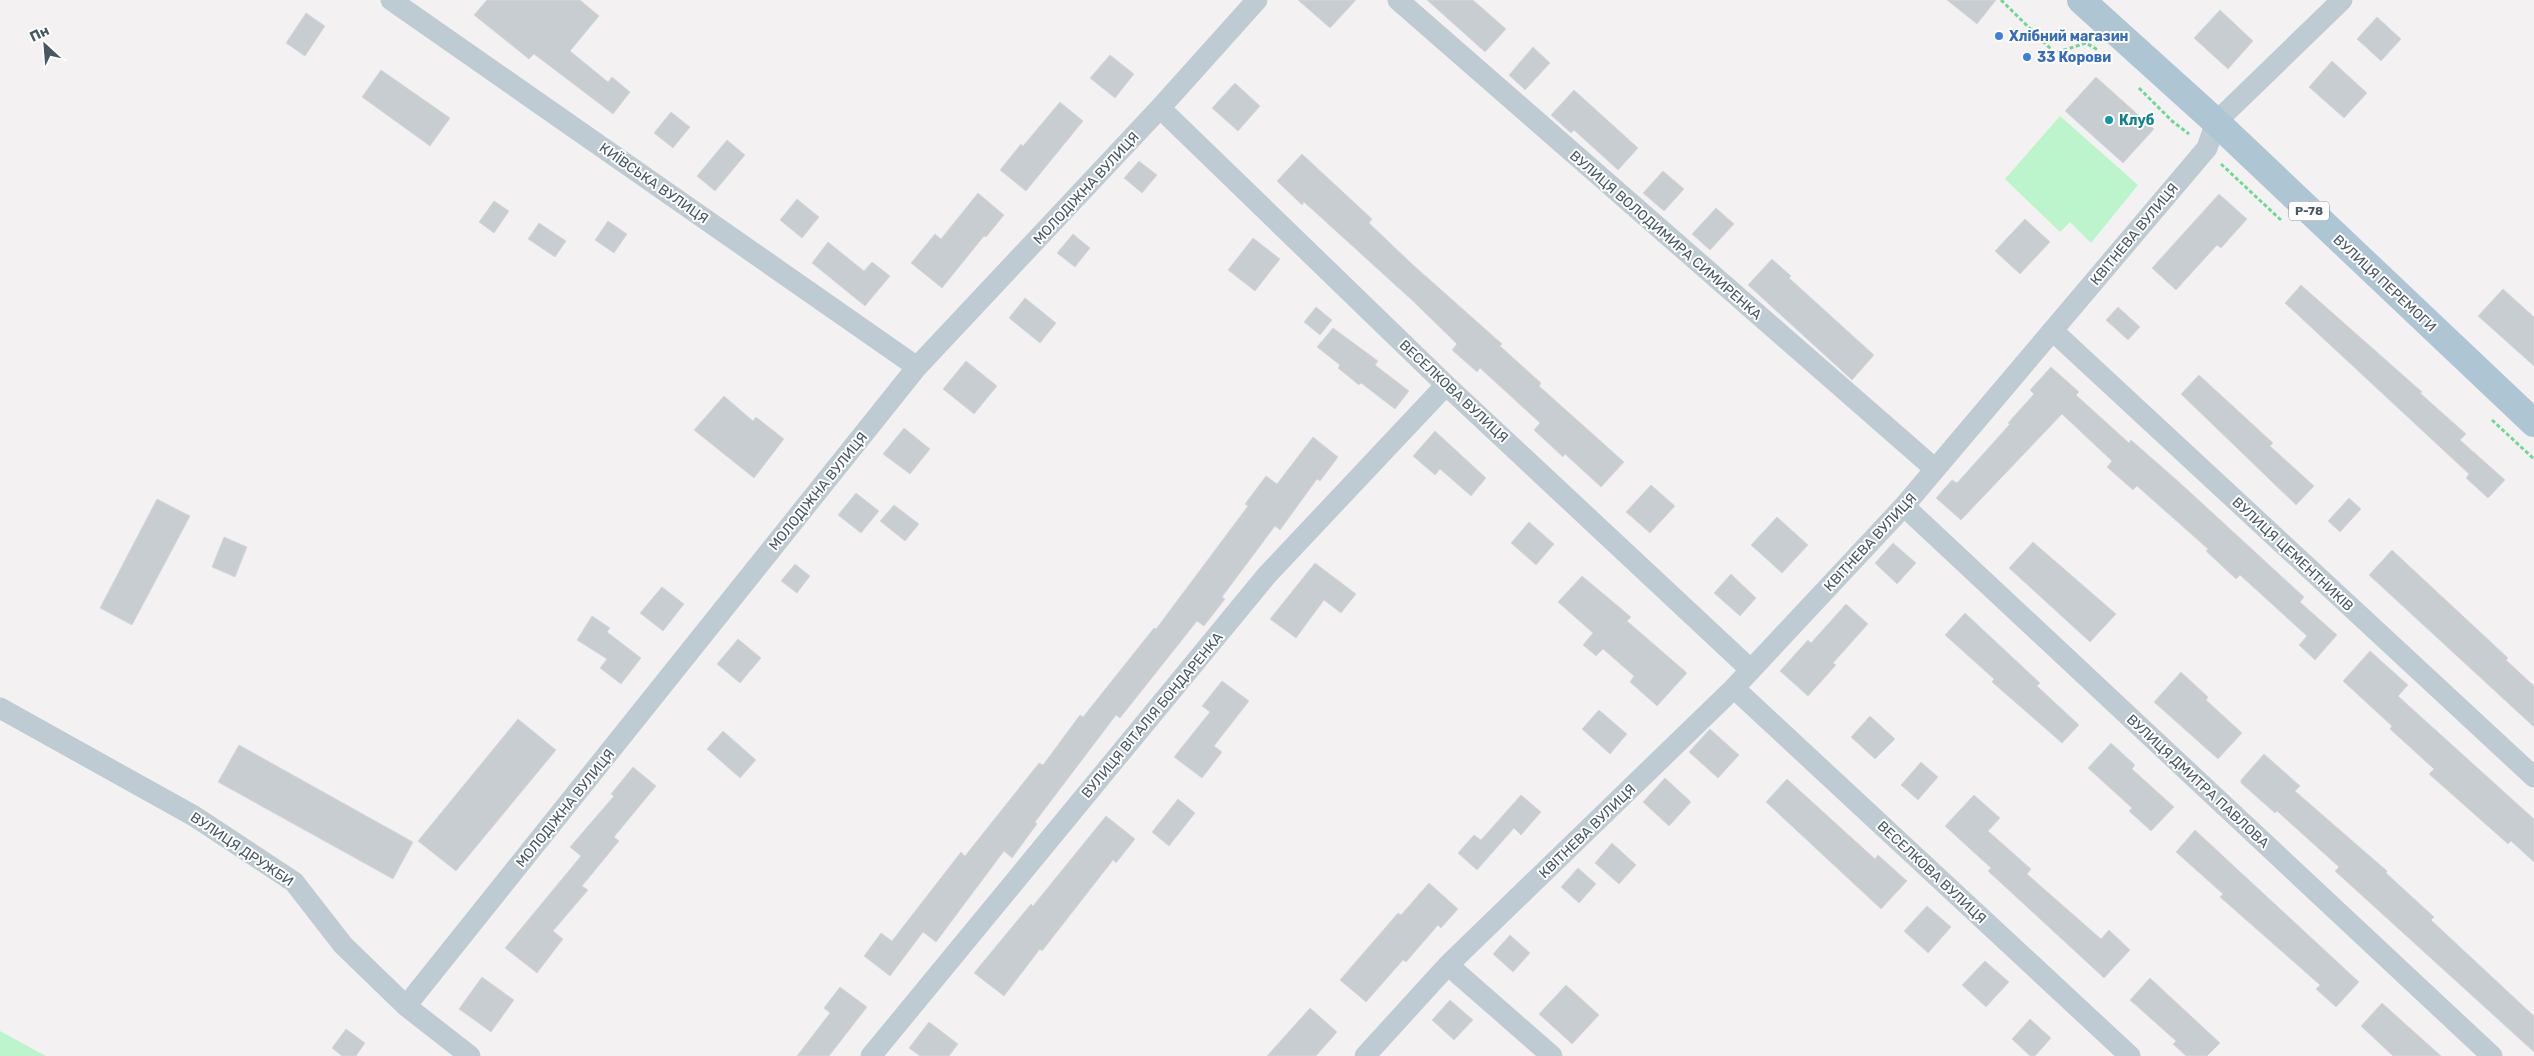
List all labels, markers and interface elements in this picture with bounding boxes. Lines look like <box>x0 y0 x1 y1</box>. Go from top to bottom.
north arrow <box>20 20 70 70</box>
text: Пн <box>27 22 52 46</box>
place label: Хлібний магазин <box>2009 28 2129 45</box>
marker: Хлібний магазин <box>1993 30 2005 42</box>
place label: 33 Корови <box>2037 49 2111 66</box>
marker: 33 Корови <box>2021 51 2033 63</box>
place label: Клуб <box>2119 112 2155 129</box>
marker: Клуб <box>2103 114 2115 126</box>
street label: МОЛОДІЖНА ВУЛИЦЯ <box>1030 129 1143 248</box>
street label: КИЇВСЬКА ВУЛИЦЯ <box>596 139 712 227</box>
street label: ВУЛИЦЯ ВОЛОДИМИРА СИМИРЕНКА <box>1566 147 1766 324</box>
street label: КВІТНЕВА ВУЛИЦЯ <box>2087 180 2182 289</box>
road number: Р-78 <box>2289 202 2329 220</box>
street label: ВУЛИЦЯ ПЕРЕМОГИ <box>2330 231 2440 335</box>
street label: ВЕСЕЛКОВА ВУЛИЦЯ <box>1396 337 1512 446</box>
street label: МОЛОДІЖНА ВУЛИЦЯ <box>765 429 871 554</box>
street label: КВІТНЕВА ВУЛИЦЯ <box>1821 490 1920 595</box>
street label: ВУЛИЦЯ ЦЕМЕНТНИКІВ <box>2229 494 2357 615</box>
street label: ВУЛИЦЯ ВІТАЛІЯ БОНДАРЕНКА <box>1078 629 1227 802</box>
street label: ВУЛИЦЯ ДМИТРА ПАВЛОВА <box>2123 711 2273 852</box>
street label: МОЛОДІЖНА ВУЛИЦЯ <box>512 746 618 871</box>
street label: КВІТНЕВА ВУЛИЦЯ <box>1535 781 1639 882</box>
street label: ВУЛИЦЯ ДРУЖБИ <box>187 809 297 890</box>
street label: ВЕСЕЛКОВА ВУЛИЦЯ <box>1874 818 1990 927</box>

